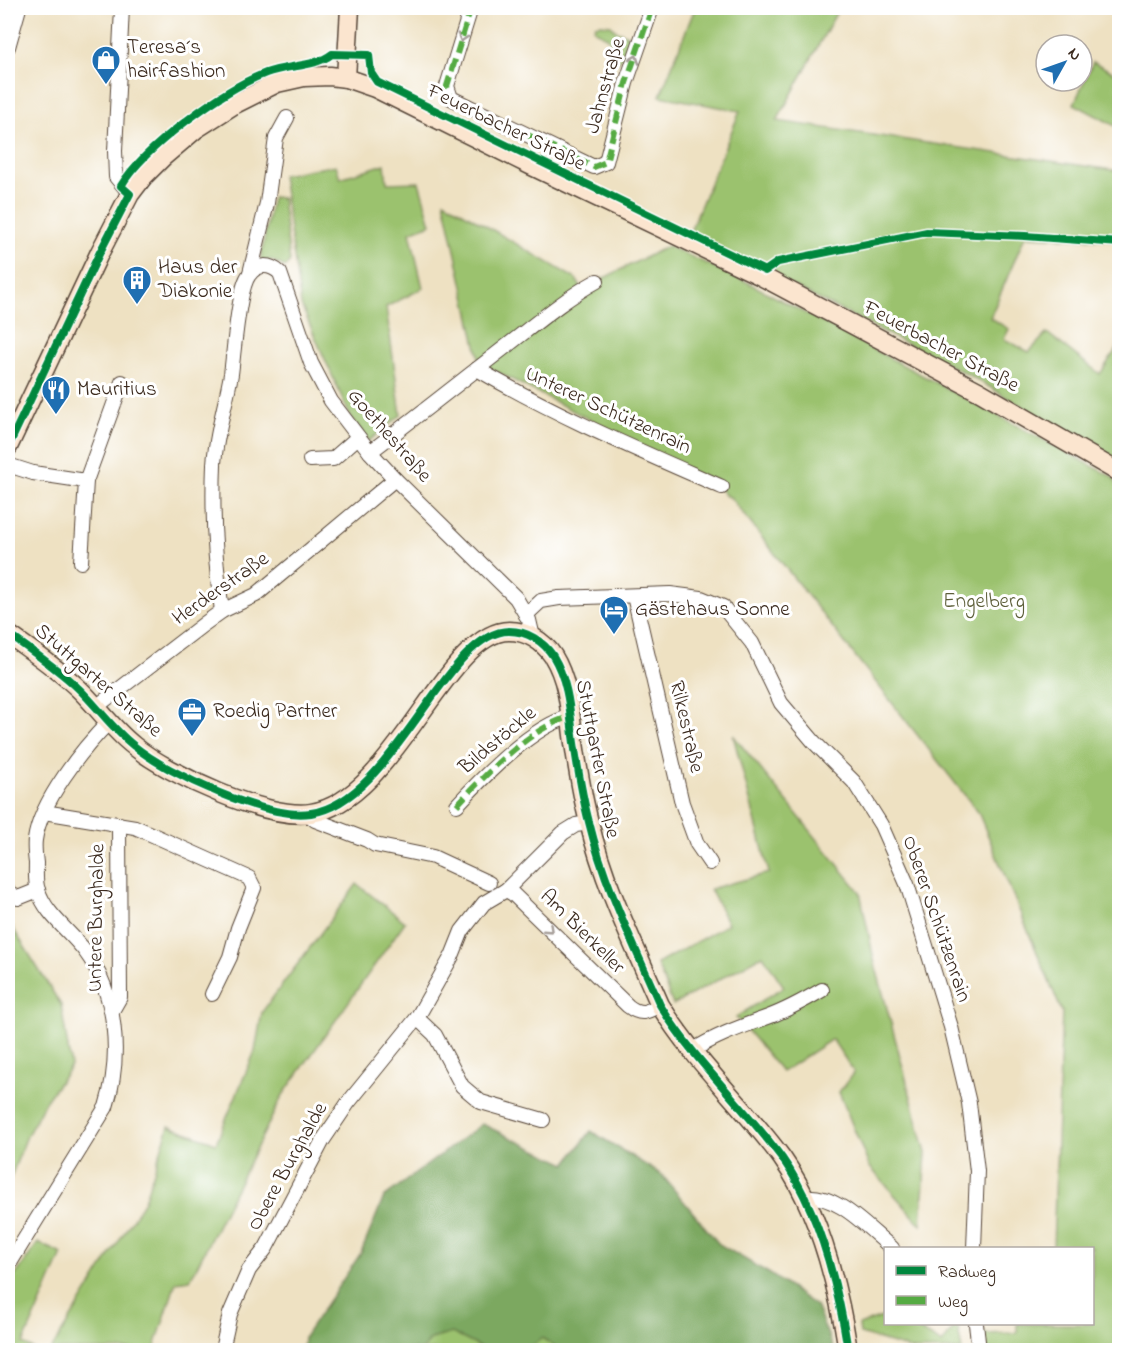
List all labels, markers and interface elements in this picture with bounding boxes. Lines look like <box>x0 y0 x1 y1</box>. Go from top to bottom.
one-way arrow <box>457 32 469 43</box>
place label: Teresa´s hairfashion <box>127 33 225 87</box>
north arrow <box>1034 33 1094 93</box>
street label: Jahnstraße <box>578 34 634 137</box>
text: N <box>1061 43 1087 67</box>
shop icon: Teresa´s hairfashion <box>90 44 122 86</box>
one-way arrow <box>627 54 640 64</box>
street label: Feuerbacher Straße <box>421 76 591 180</box>
place label: Haus der Diakonie <box>157 253 238 307</box>
building icon: Haus der Diakonie <box>121 264 153 306</box>
street label: Feuerbacher Straße <box>857 293 1025 401</box>
street label: Unterer Schützenrain <box>520 359 696 463</box>
restaurant icon: Mauritius <box>40 374 72 416</box>
place label: Mauritius <box>77 375 157 405</box>
street label: Goethestraße <box>340 382 439 490</box>
street label: Herderstraße <box>167 544 276 633</box>
park label: Engelberg <box>943 587 1025 619</box>
hotel icon: Gästehaus Sonne <box>598 594 630 636</box>
place label: Gästehaus Sonne <box>635 595 790 625</box>
street label: Stuttgarter Straße <box>26 617 169 747</box>
street label: Stuttgarter Straße <box>565 677 627 842</box>
street label: Rilkestraße <box>661 678 711 777</box>
office icon: Roedig Partner <box>176 696 208 738</box>
place label: Roedig Partner <box>213 697 338 729</box>
street label: Bildstöckle <box>452 699 544 783</box>
street label: Oberer Schützenrain <box>893 832 979 1006</box>
street label: Untere Burghalde <box>81 843 115 993</box>
street label: Am Bierkeller <box>533 883 632 982</box>
one-way arrow <box>543 922 553 933</box>
street label: Obere Burghalde <box>240 1097 338 1238</box>
legend <box>884 1247 1094 1325</box>
text: Radweg <box>938 1260 996 1287</box>
text: Weg <box>938 1290 968 1317</box>

